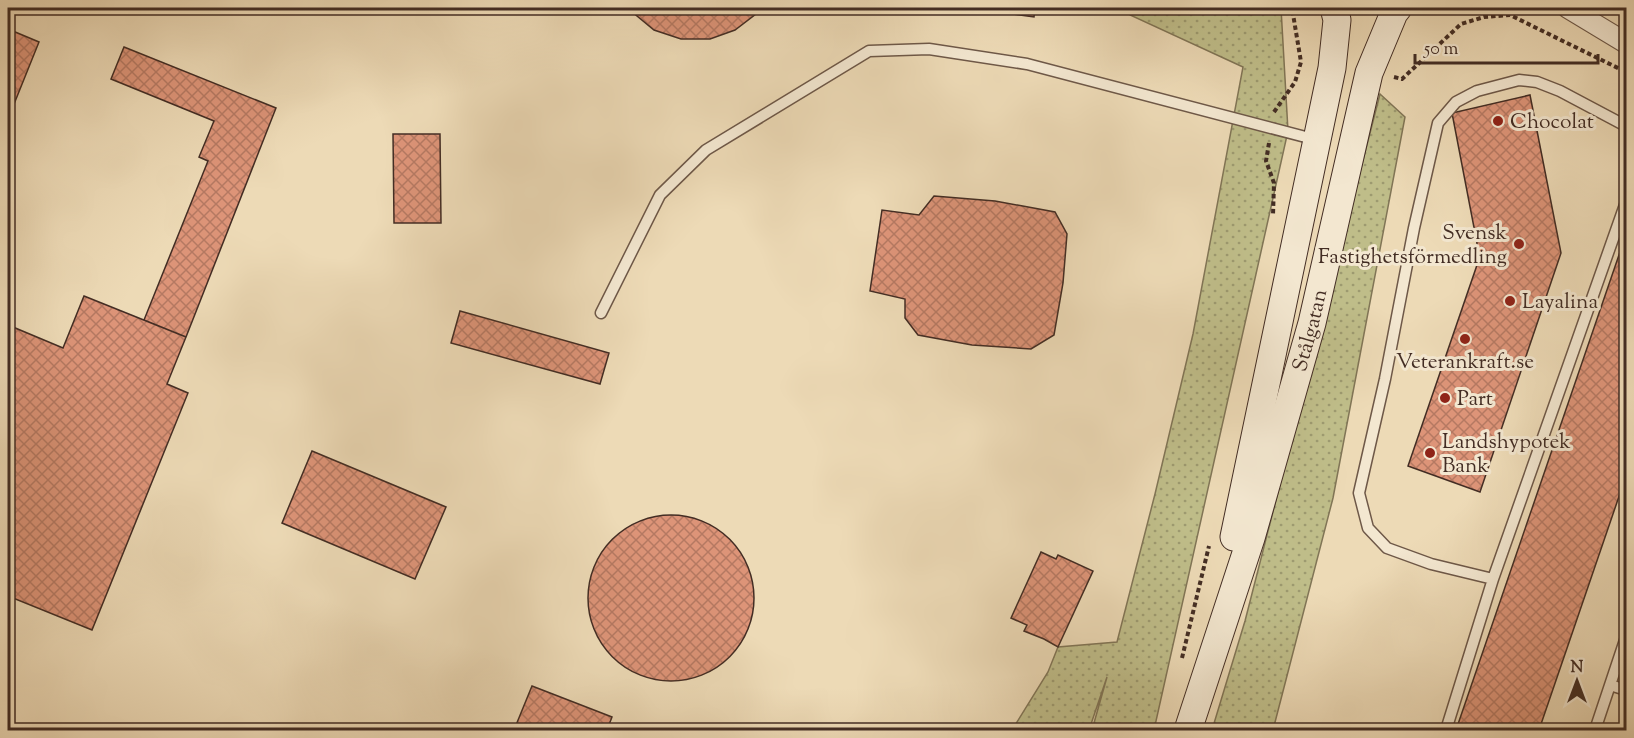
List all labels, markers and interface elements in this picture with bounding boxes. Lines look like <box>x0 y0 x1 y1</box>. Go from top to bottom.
scale bar <box>1415 27 1598 65</box>
text: 50 m <box>1423 37 1459 63</box>
place label: Chocolat <box>1510 108 1594 138</box>
marker: Chocolat <box>1491 114 1505 128</box>
place label: Svensk Fastighetsförmedling <box>1318 219 1508 273</box>
marker: Svensk Fastighetsförmedling <box>1512 237 1526 251</box>
street label: Stålgatan <box>1286 286 1336 375</box>
place label: Layalina <box>1522 288 1598 318</box>
marker: Layalina <box>1503 294 1517 308</box>
marker: Veterankraft.se <box>1458 332 1472 346</box>
place label: Veterankraft.se <box>1396 348 1534 378</box>
place label: Part <box>1457 385 1493 415</box>
marker: Part <box>1438 391 1452 405</box>
place label: Landshypotek Bank <box>1442 428 1571 482</box>
marker: Landshypotek Bank <box>1423 446 1437 460</box>
north arrow <box>1547 651 1607 711</box>
text: N <box>1571 657 1584 680</box>

